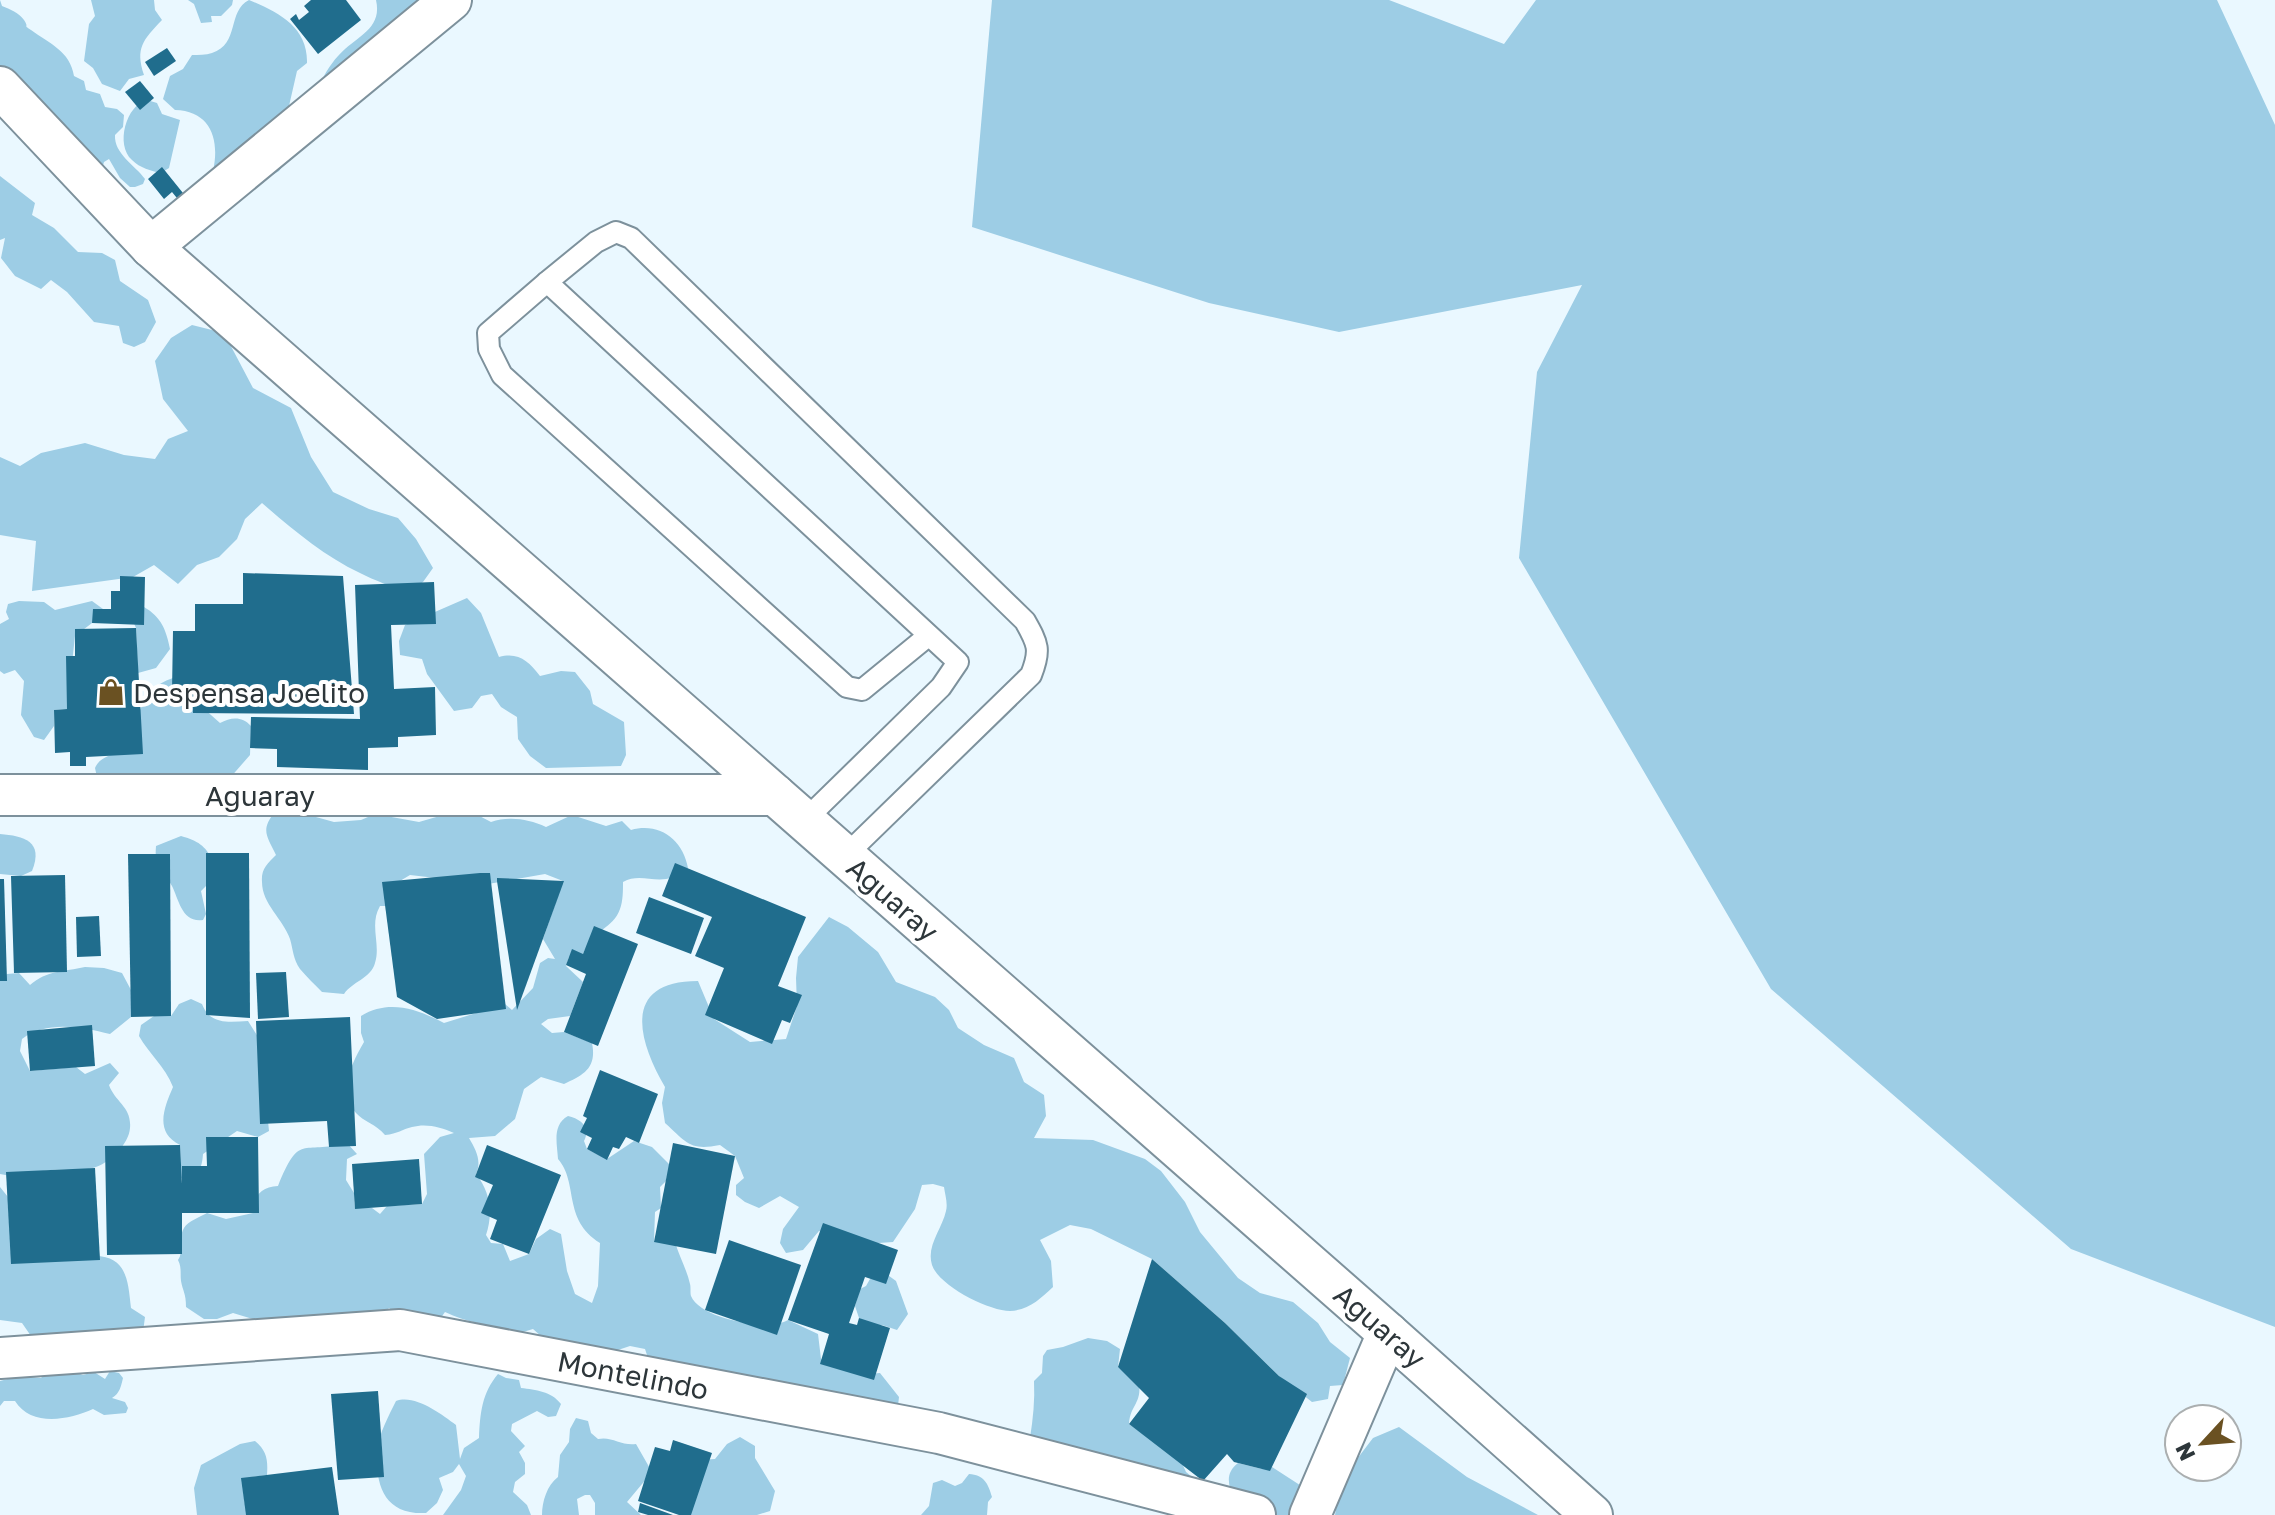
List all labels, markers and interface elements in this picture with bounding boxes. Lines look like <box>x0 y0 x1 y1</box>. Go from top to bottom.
place label: Despensa Joelito <box>133 676 365 709</box>
shop icon: Despensa Joelito <box>96 677 126 707</box>
street label: Aguaray <box>205 779 315 812</box>
street label: Aguaray <box>841 850 946 948</box>
street label: Aguaray <box>1328 1277 1433 1375</box>
street label: Montelindo <box>555 1344 711 1406</box>
north arrow <box>2163 1403 2243 1483</box>
text: N <box>2169 1439 2200 1465</box>

